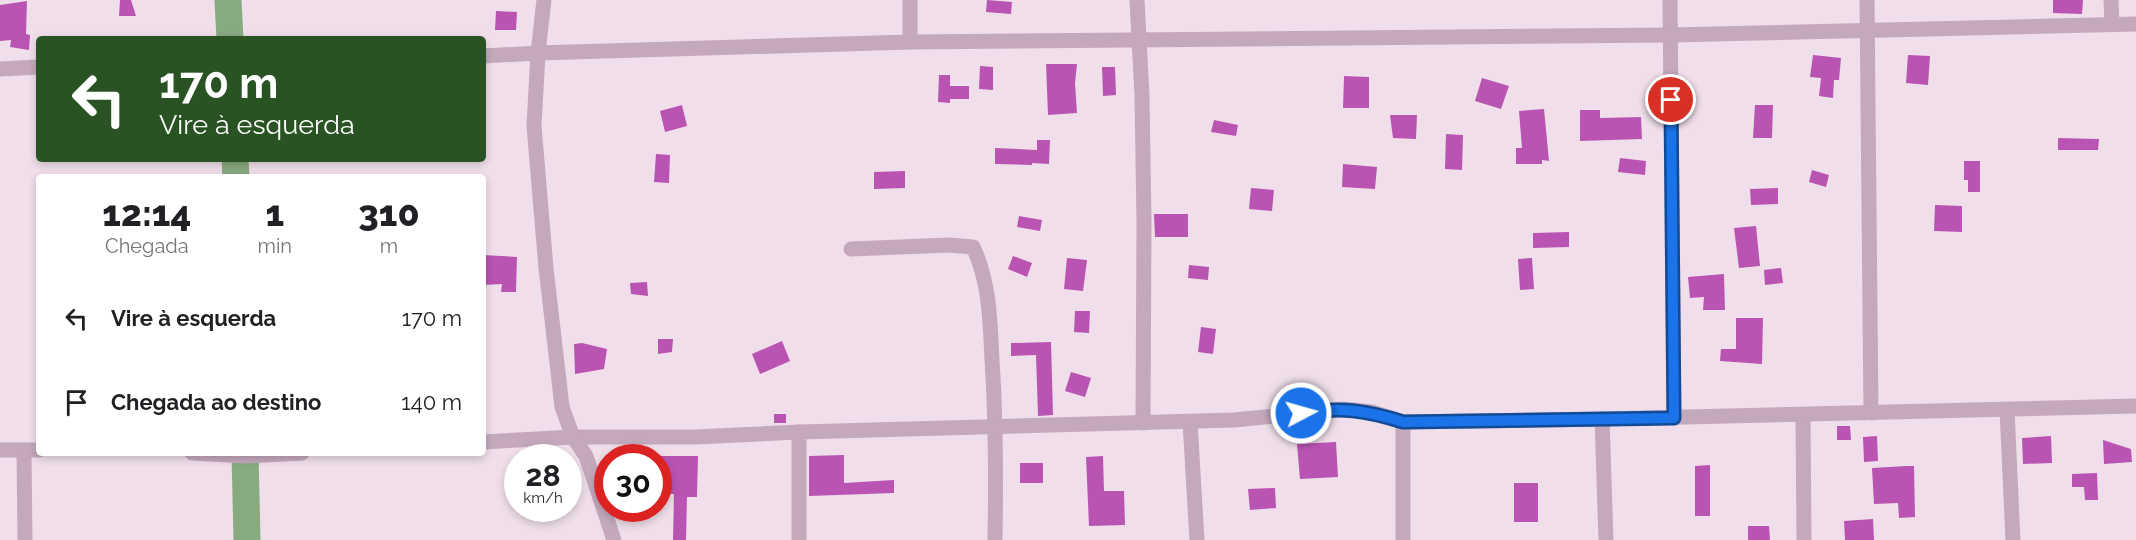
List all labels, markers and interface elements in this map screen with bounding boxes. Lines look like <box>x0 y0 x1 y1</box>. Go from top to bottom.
text: 170 m <box>159 59 278 108</box>
icon: left <box>60 60 138 138</box>
pin <box>1645 74 1696 125</box>
icon: arrive <box>1654 83 1687 116</box>
text: Vire à esquerda <box>159 109 355 140</box>
text: 12:14 <box>102 192 191 234</box>
text: 1 <box>265 192 284 234</box>
text: 310 <box>358 192 420 234</box>
text: Chegada <box>105 234 189 258</box>
text: min <box>258 234 292 258</box>
text: m <box>380 234 398 258</box>
icon: left <box>60 302 93 335</box>
text: Vire à esquerda <box>111 305 276 331</box>
text: 170 m <box>402 305 462 331</box>
position arrow <box>1269 381 1333 445</box>
icon: arrive <box>60 386 93 419</box>
text: Chegada ao destino <box>111 389 321 415</box>
text: 140 m <box>401 389 462 415</box>
speed limit sign: 30 <box>594 444 672 522</box>
text: 28 <box>525 458 561 493</box>
text: km/h <box>523 489 563 507</box>

